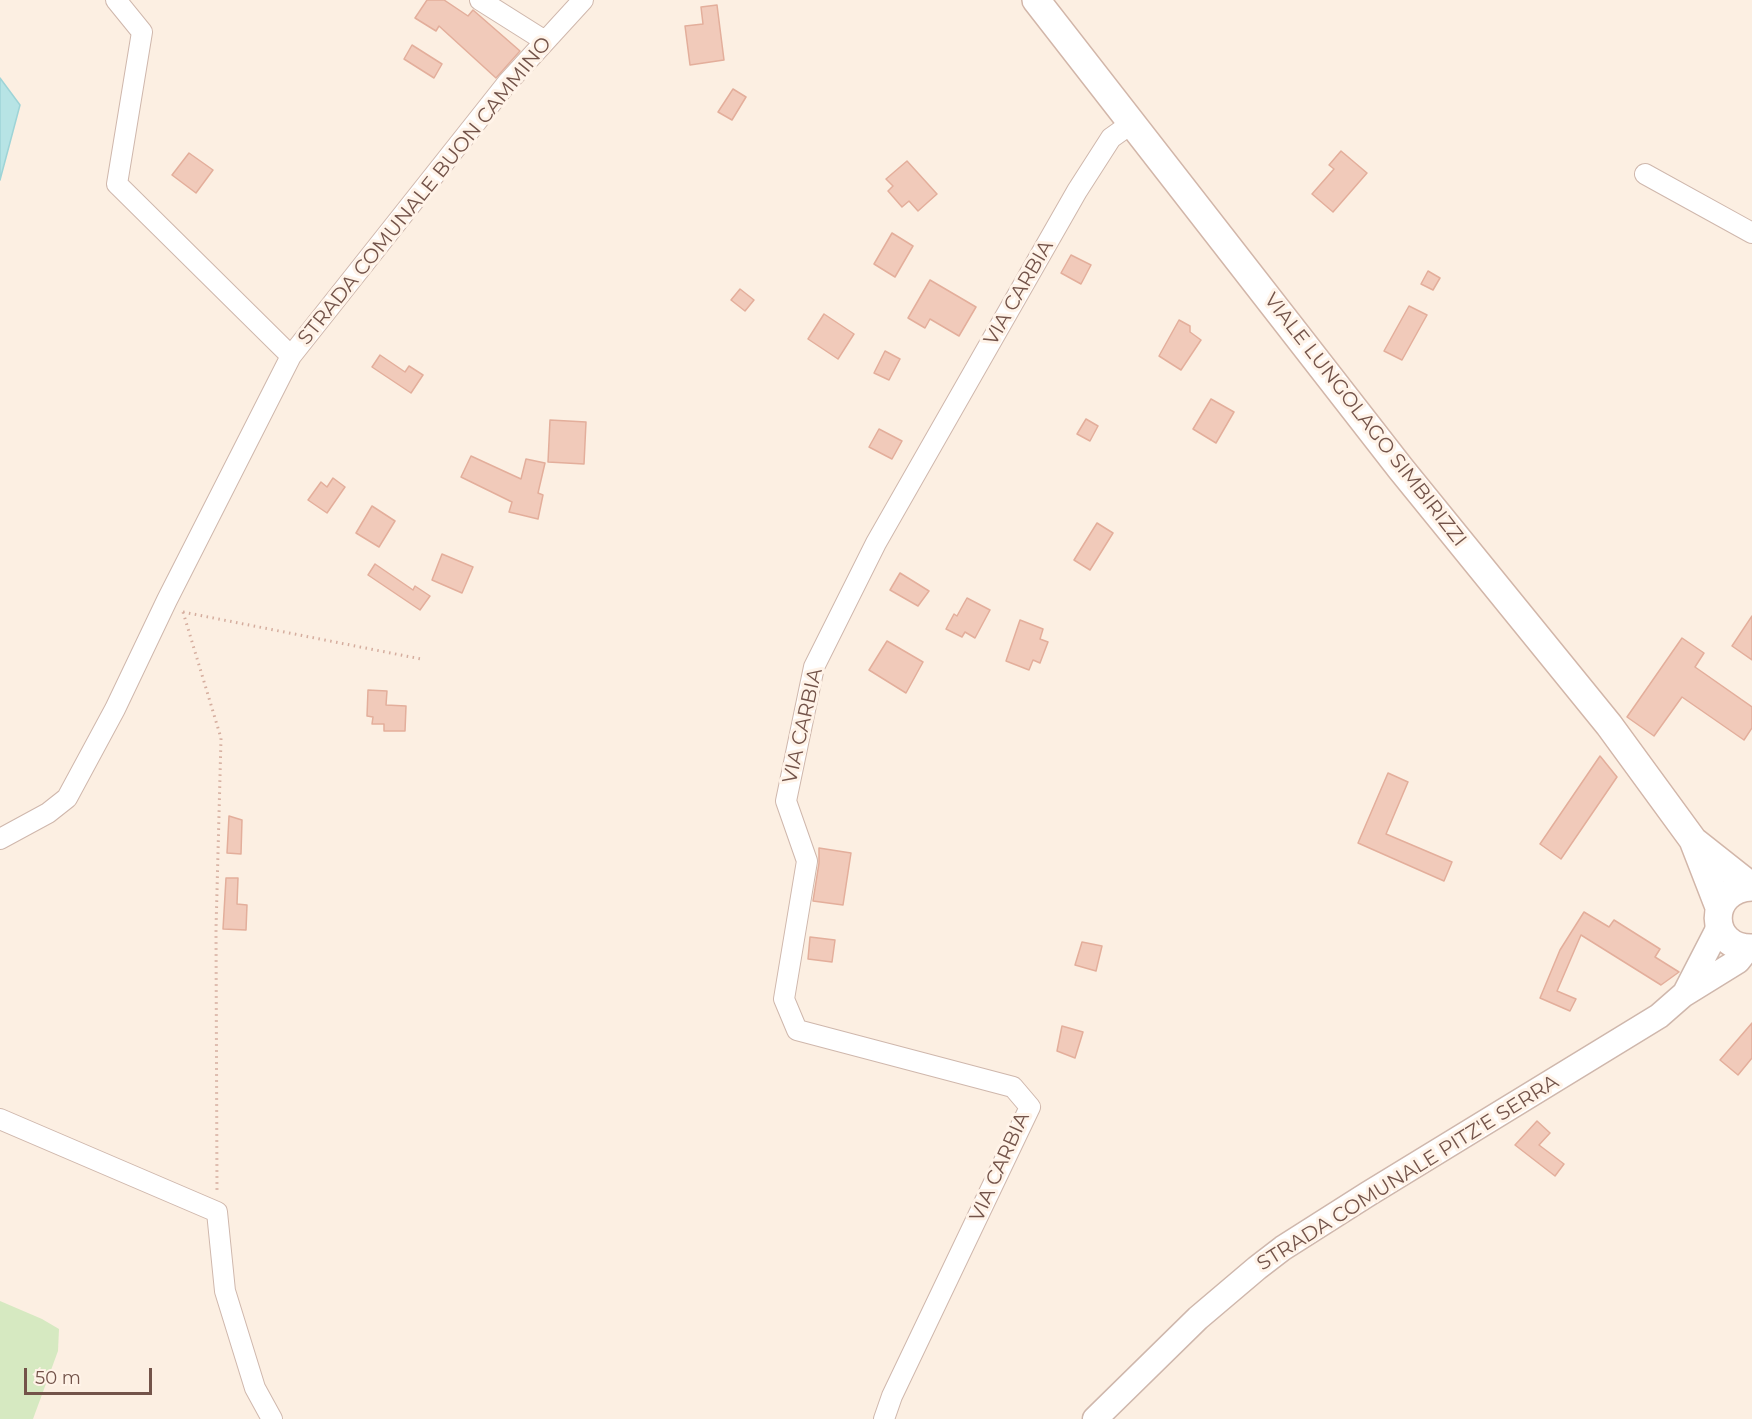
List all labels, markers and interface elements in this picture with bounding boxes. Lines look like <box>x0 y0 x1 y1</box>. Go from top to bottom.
street label: STRADA COMUNALE BUON CAMMINO <box>293 32 557 350</box>
street label: VIA CARBIA <box>979 236 1059 350</box>
street label: VIALE LUNGOLAGO SIMBIRIZZI <box>1259 289 1471 551</box>
street label: VIA CARBIA <box>778 666 828 786</box>
street label: STRADA COMUNALE PITZ'E SERRA <box>1253 1070 1563 1276</box>
street label: VIA CARBIA <box>965 1109 1035 1225</box>
scale bar <box>27 1356 154 1394</box>
text: 50 m <box>35 1367 81 1389</box>

